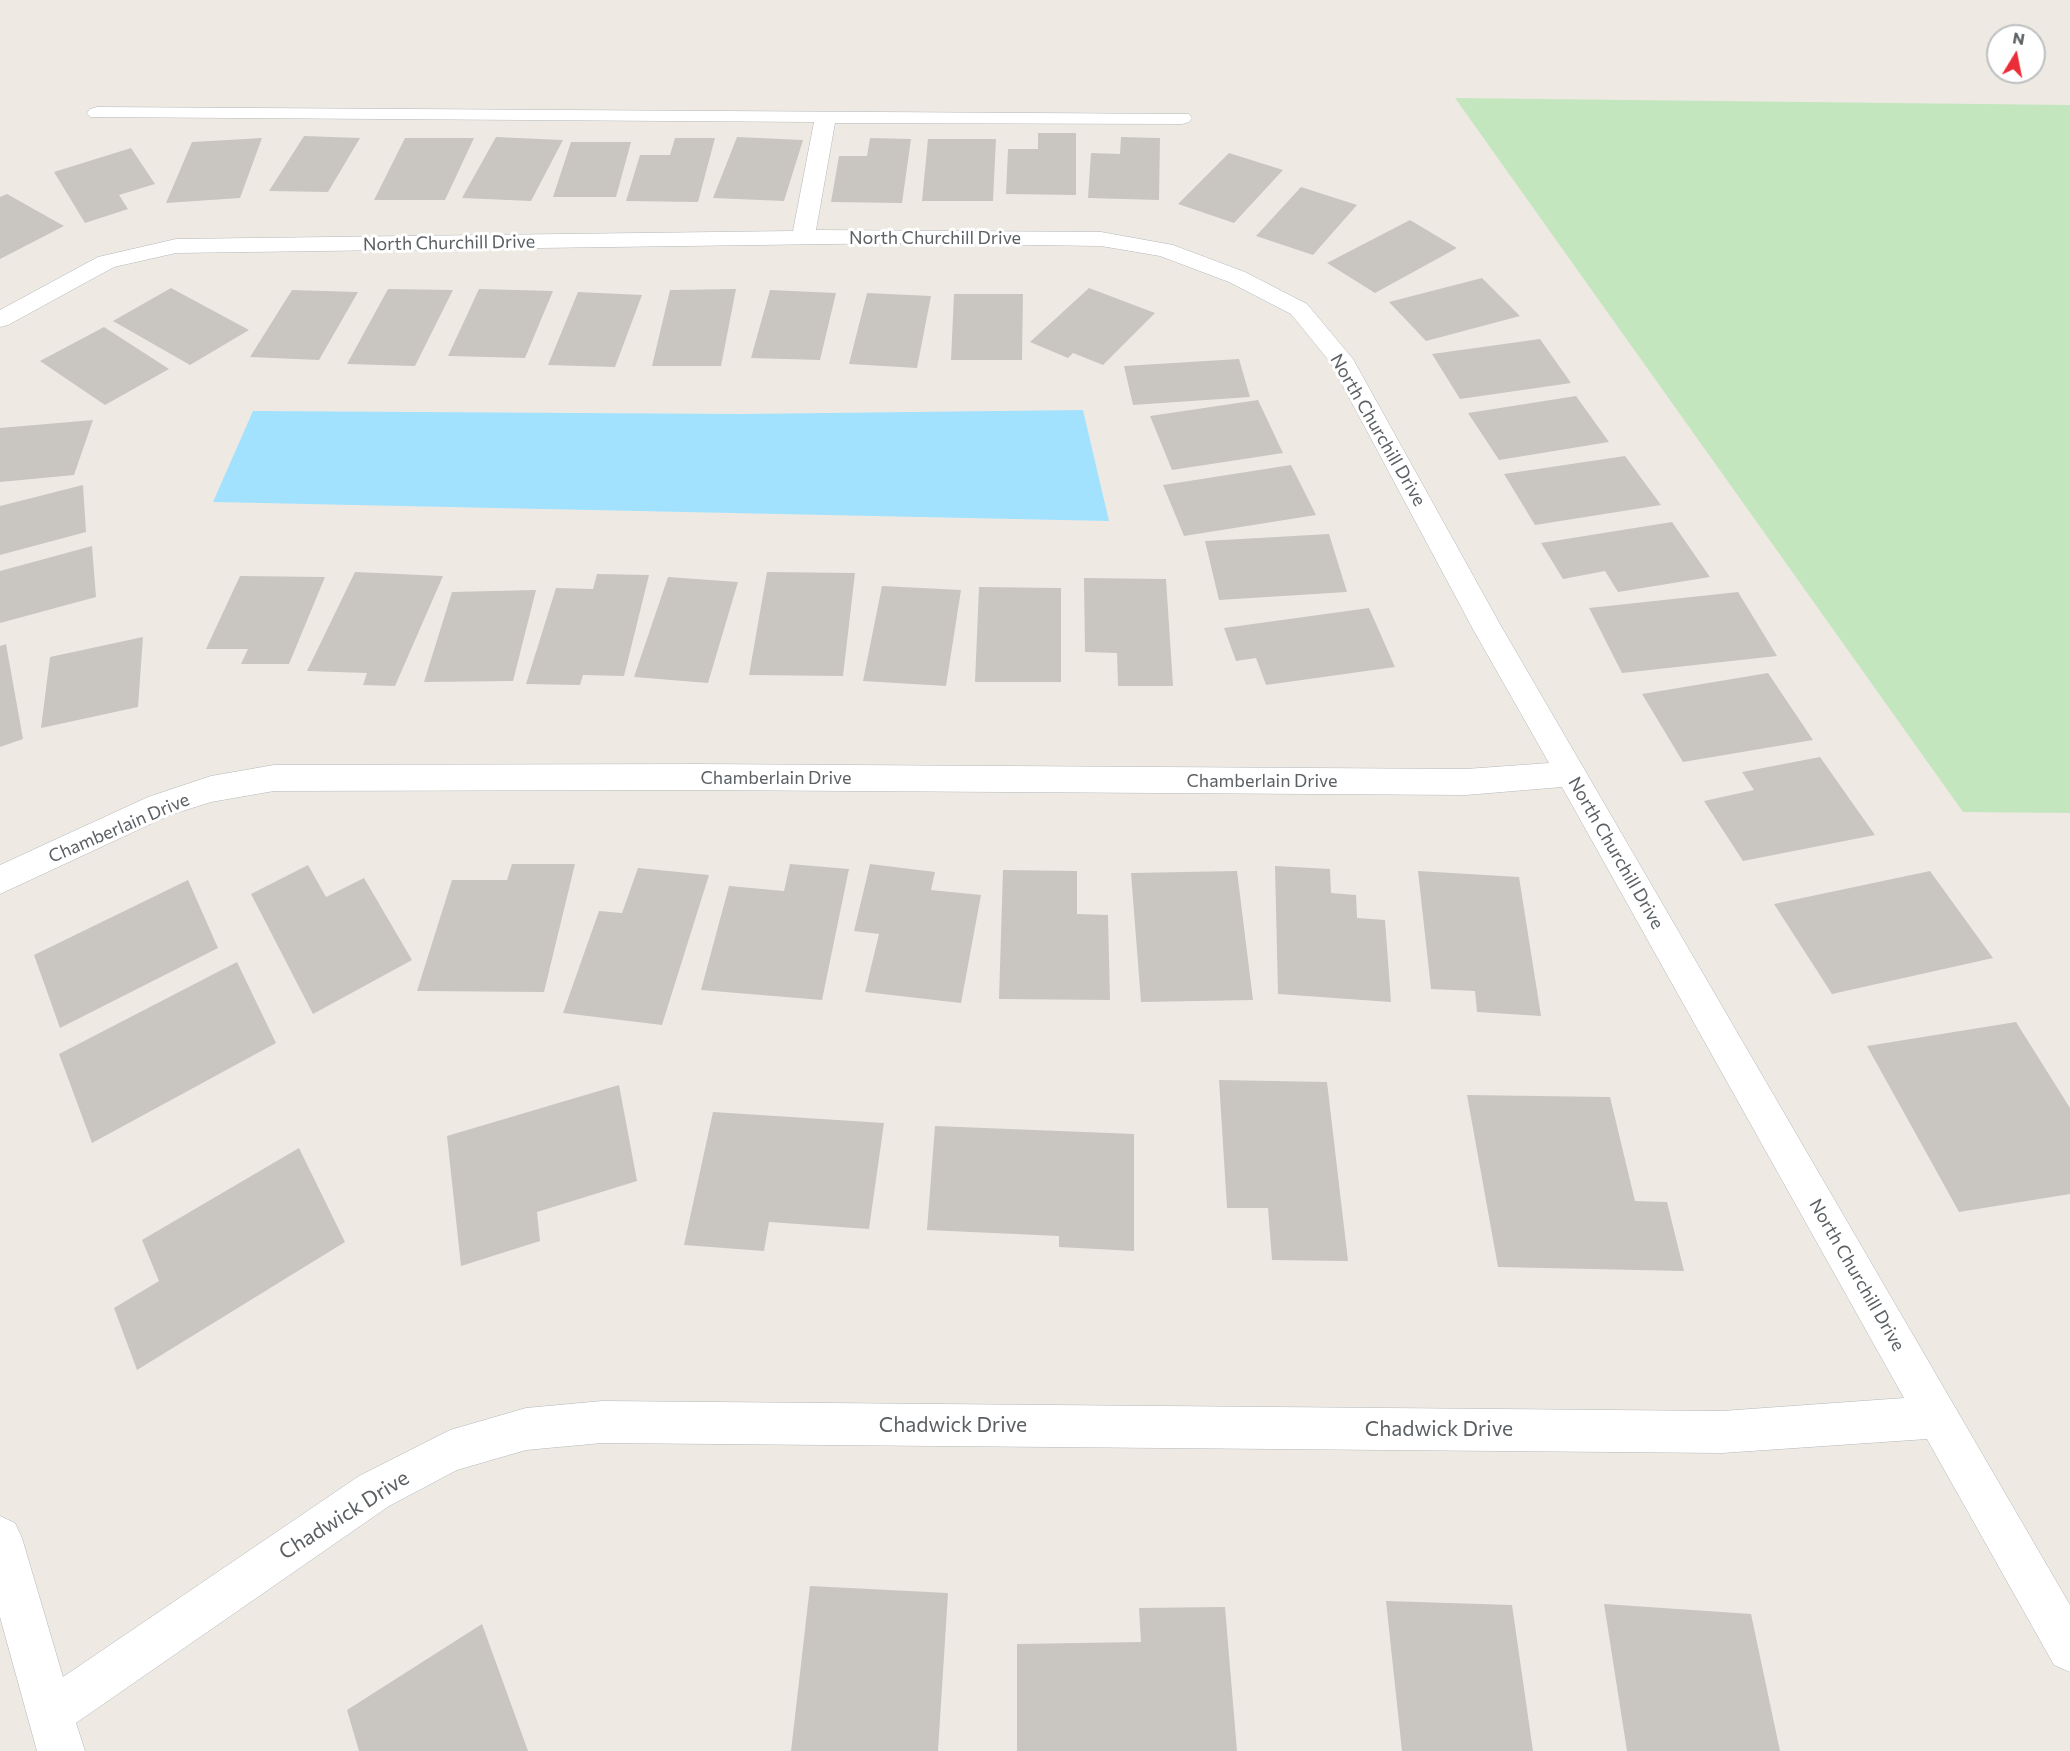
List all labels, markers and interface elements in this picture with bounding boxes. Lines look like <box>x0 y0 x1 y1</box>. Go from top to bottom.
north arrow <box>1986 24 2046 84</box>
text: N <box>2011 27 2026 48</box>
street label: North Churchill Drive <box>849 227 1021 249</box>
street label: North Churchill Drive <box>363 231 535 255</box>
street label: North Churchill Drive <box>1326 350 1430 510</box>
street label: Chamberlain Drive <box>701 767 851 789</box>
street label: Chamberlain Drive <box>1187 770 1337 792</box>
street label: North Churchill Drive <box>1564 773 1668 933</box>
street label: Chamberlain Drive <box>45 789 193 867</box>
street label: North Churchill Drive <box>1805 1195 1909 1355</box>
street label: Chadwick Drive <box>879 1412 1027 1438</box>
street label: Chadwick Drive <box>1365 1416 1513 1442</box>
street label: Chadwick Drive <box>274 1465 414 1565</box>

